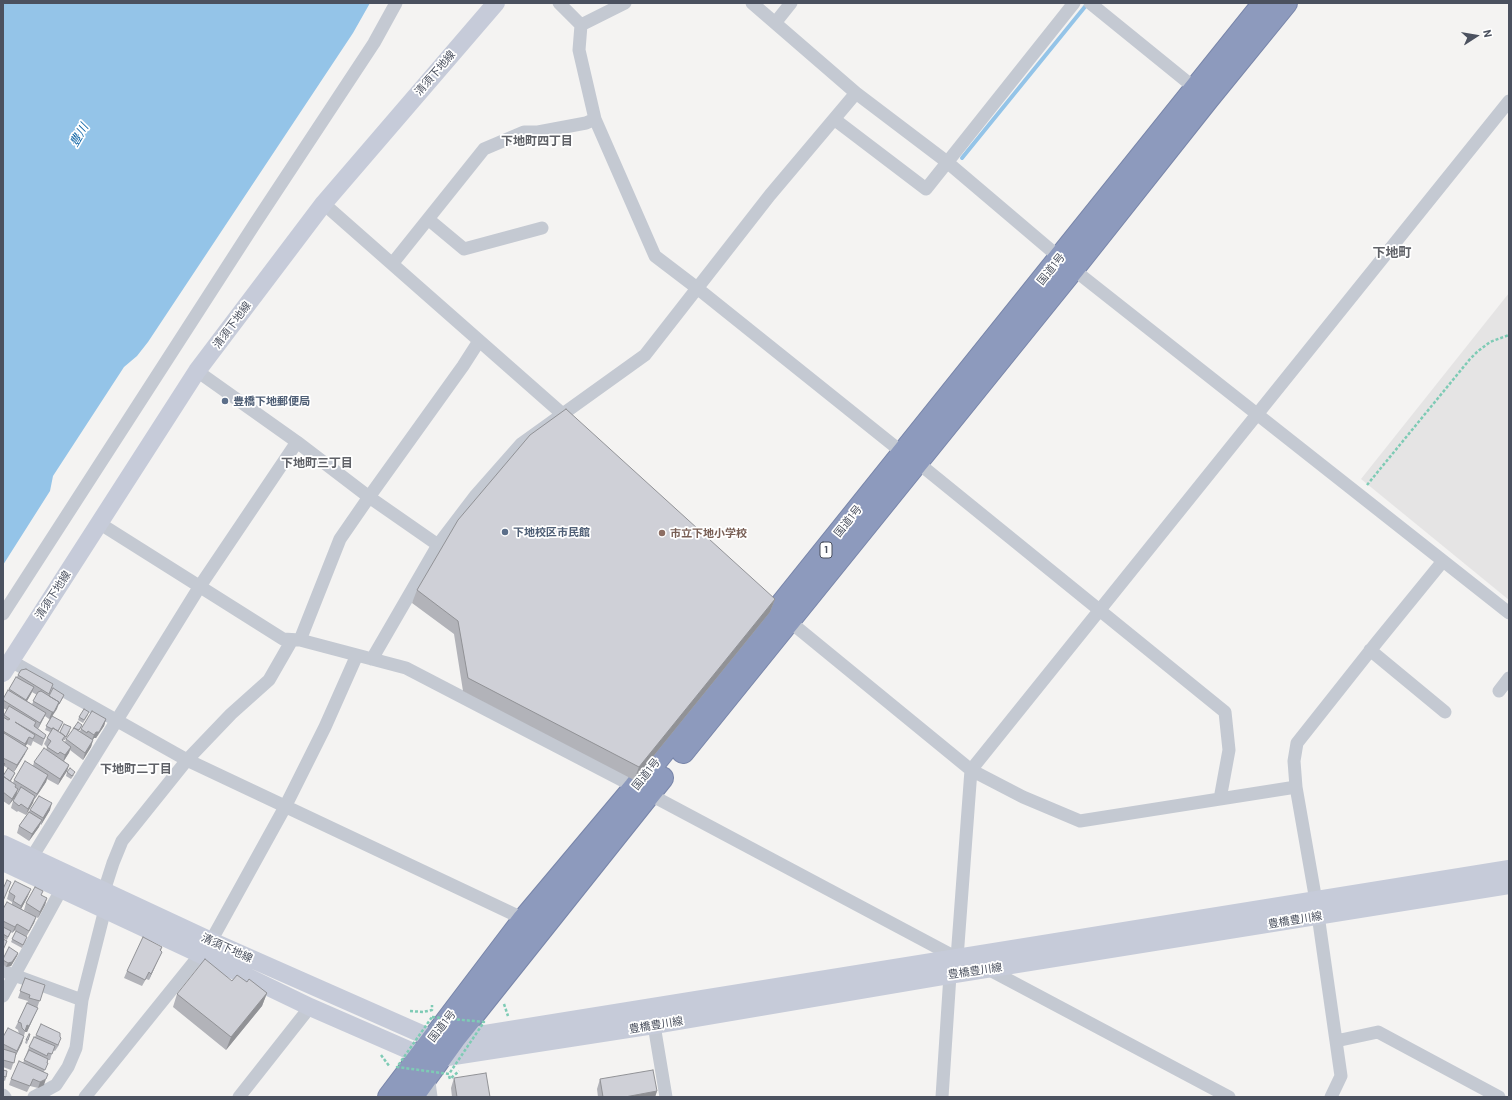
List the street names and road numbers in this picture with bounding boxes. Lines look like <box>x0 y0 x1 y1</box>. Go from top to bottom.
street label: 清須下地線 <box>412 48 458 98</box>
street label: 国道1号 <box>1034 251 1068 287</box>
street label: 清須下地線 <box>210 299 254 351</box>
street label: 国道1号 <box>831 503 865 539</box>
road number: 1 <box>820 542 832 558</box>
street label: 清須下地線 <box>32 568 74 622</box>
street label: 国道1号 <box>629 756 663 792</box>
street label: 豊橋豊川線 <box>1267 909 1323 931</box>
street label: 清須下地線 <box>199 931 255 965</box>
street label: 豊橋豊川線 <box>947 961 1003 981</box>
street label: 国道1号 <box>425 1007 459 1045</box>
street label: 豊橋豊川線 <box>628 1014 684 1036</box>

